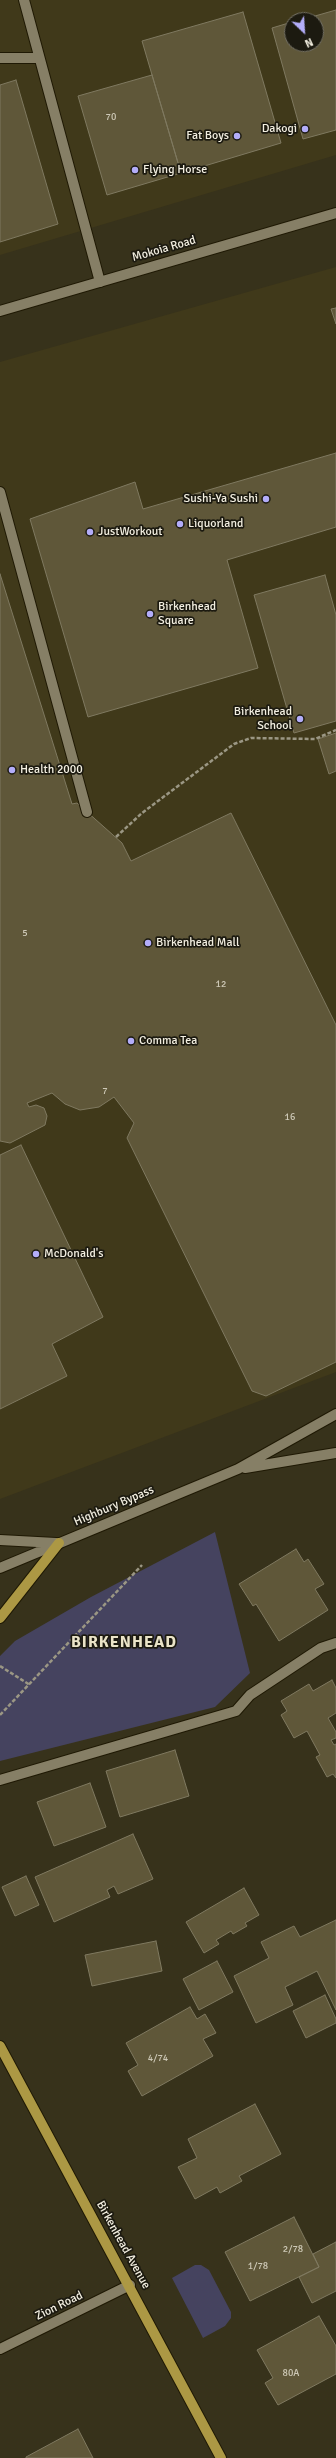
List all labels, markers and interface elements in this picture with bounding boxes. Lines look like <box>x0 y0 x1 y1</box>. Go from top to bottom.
north arrow <box>284 12 324 52</box>
text: N <box>303 35 315 50</box>
house number: 70 <box>106 111 116 123</box>
place label: Dakogi <box>262 122 297 136</box>
marker: Dakogi <box>300 124 310 134</box>
place label: Fat Boys <box>186 129 229 143</box>
marker: Fat Boys <box>232 131 242 141</box>
place label: Flying Horse <box>143 163 207 177</box>
marker: Flying Horse <box>130 165 140 175</box>
street label: Mokoia Road <box>130 233 198 265</box>
place label: Sushi-Ya Sushi <box>184 492 258 506</box>
marker: Sushi-Ya Sushi <box>261 494 271 504</box>
place label: Liquorland <box>188 517 243 531</box>
marker: Liquorland <box>175 519 185 529</box>
place label: JustWorkout <box>98 525 163 539</box>
marker: JustWorkout <box>85 527 95 537</box>
place label: Birkenhead Square <box>158 600 216 628</box>
marker: Birkenhead Square <box>145 609 155 619</box>
place label: Birkenhead School <box>234 705 292 733</box>
marker: Birkenhead School <box>295 714 305 724</box>
place label: Health 2000 <box>20 763 83 777</box>
marker: Health 2000 <box>7 765 17 775</box>
house number: 5 <box>22 927 28 939</box>
place label: Birkenhead Mall <box>156 936 240 950</box>
marker: Birkenhead Mall <box>143 938 153 948</box>
house number: 12 <box>216 978 226 990</box>
place label: Comma Tea <box>139 1034 197 1048</box>
marker: Comma Tea <box>126 1036 136 1046</box>
house number: 7 <box>102 1085 108 1097</box>
house number: 16 <box>285 1111 295 1123</box>
place label: McDonald's <box>44 1247 104 1261</box>
marker: McDonald's <box>31 1249 41 1259</box>
street label: Highbury Bypass <box>72 1483 156 1529</box>
district label: BIRKENHEAD <box>71 1633 177 1653</box>
house number: 4/74 <box>148 2052 168 2064</box>
street label: Birkenhead Avenue <box>93 2198 153 2292</box>
house number: 2/78 <box>283 2243 303 2255</box>
house number: 1/78 <box>248 2260 268 2272</box>
street label: Zion Road <box>33 2288 85 2324</box>
house number: 80A <box>283 2367 299 2379</box>

